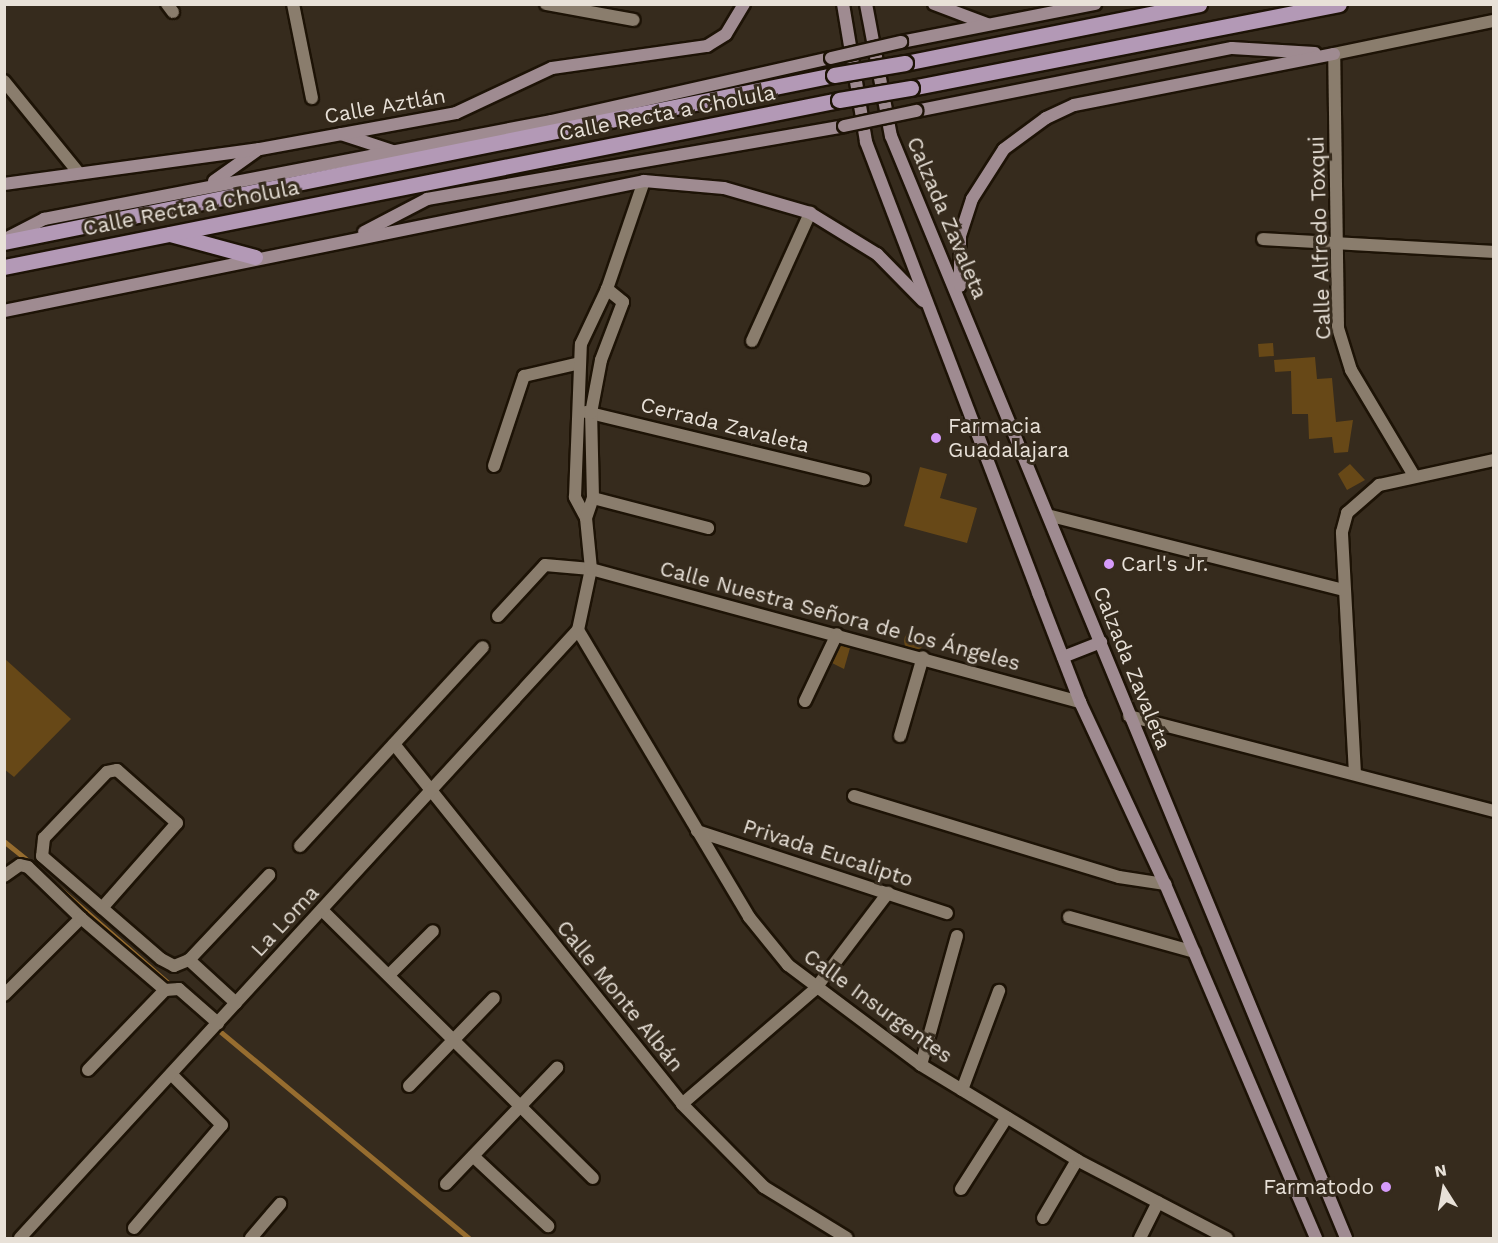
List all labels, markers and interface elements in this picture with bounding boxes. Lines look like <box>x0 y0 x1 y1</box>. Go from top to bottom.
street label: Calle Recta a Cholula <box>556 80 778 146</box>
street label: Calle Aztlán <box>322 83 448 129</box>
street label: Calzada Zavaleta <box>901 133 993 303</box>
street label: Calle Alfredo Toxqui <box>1304 135 1336 341</box>
street label: Calle Recta a Cholula <box>80 175 302 241</box>
street label: Cerrada Zavaleta <box>638 392 812 458</box>
place label: Farmacia Guadalajara <box>948 413 1069 463</box>
marker: Farmacia Guadalajara <box>929 431 943 445</box>
place label: Carl's Jr. <box>1121 551 1209 577</box>
street label: Calle Nuestra Señora de los Ángeles <box>656 555 1024 677</box>
marker: Carl's Jr. <box>1102 557 1116 571</box>
street label: Calzada Zavaleta <box>1088 583 1176 753</box>
street label: Privada Eucalipto <box>740 814 916 892</box>
street label: La Loma <box>246 880 324 962</box>
street label: Calle Monte Albán <box>551 915 689 1077</box>
street label: Calle Insurgentes <box>799 944 957 1068</box>
north arrow <box>1414 1159 1474 1219</box>
text: N <box>1433 1160 1448 1181</box>
place label: Farmatodo <box>1263 1174 1374 1200</box>
marker: Farmatodo <box>1379 1180 1393 1194</box>

